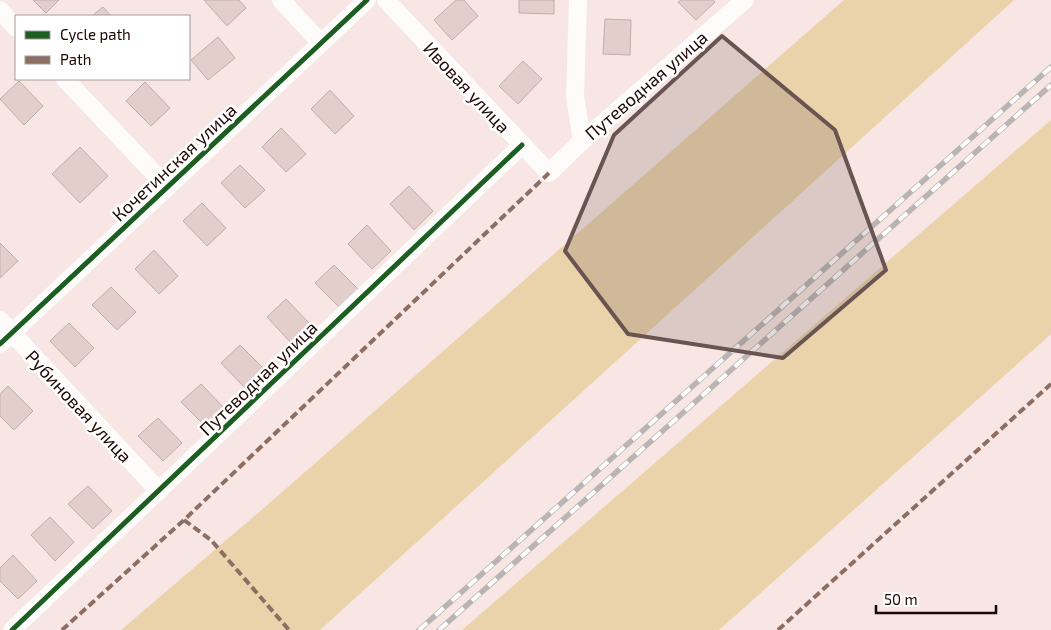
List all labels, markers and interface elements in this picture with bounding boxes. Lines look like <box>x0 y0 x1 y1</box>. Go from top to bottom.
legend <box>15 15 190 80</box>
text: Cycle path <box>60 25 131 43</box>
street label: Путеводная улица <box>580 26 712 144</box>
street label: Ивовая улица <box>419 37 515 137</box>
text: Path <box>60 50 91 68</box>
street label: Кочетинская улица <box>107 99 241 225</box>
street label: Путеводная улица <box>195 316 321 440</box>
street label: Рубиновая улица <box>21 345 137 467</box>
scale bar <box>876 582 996 614</box>
text: 50 m <box>884 590 918 608</box>

